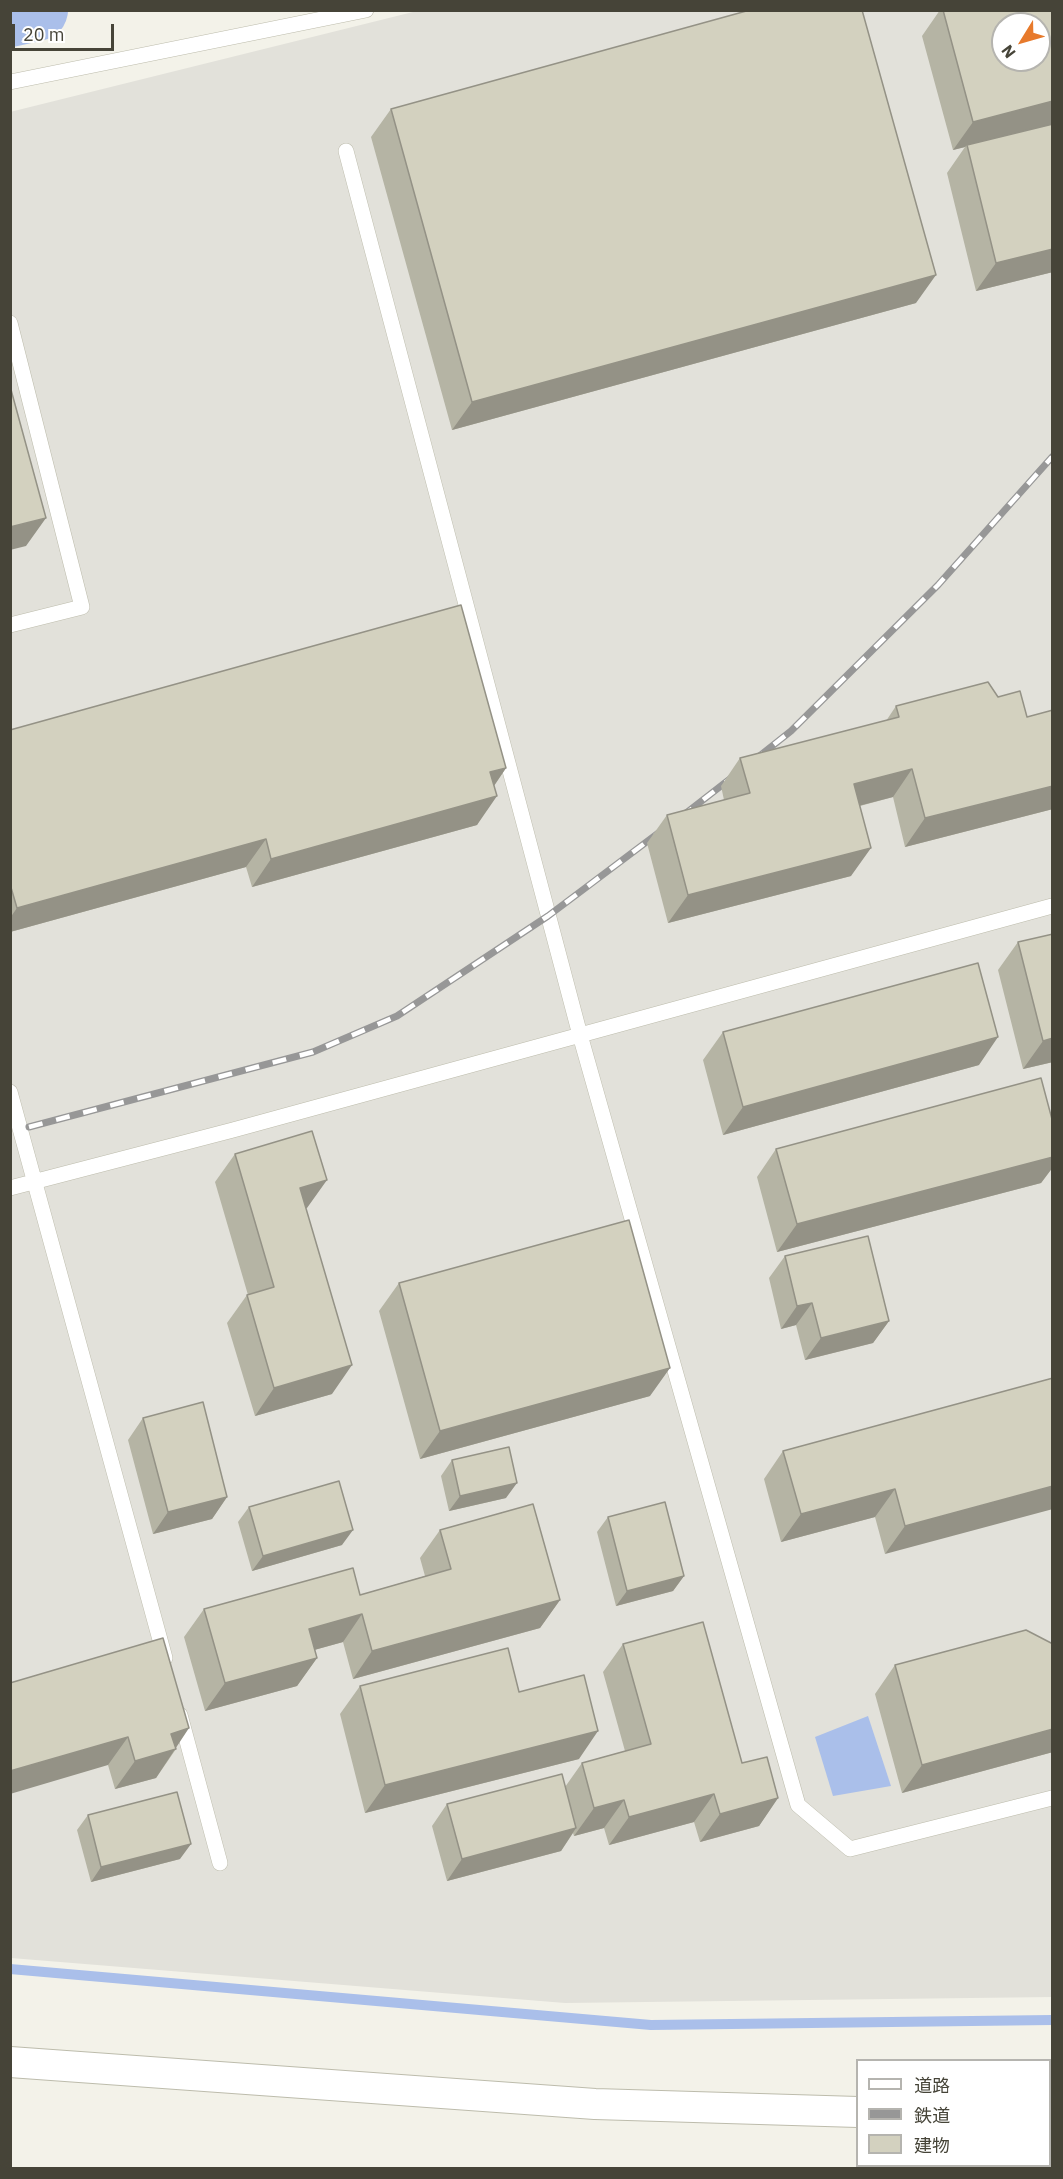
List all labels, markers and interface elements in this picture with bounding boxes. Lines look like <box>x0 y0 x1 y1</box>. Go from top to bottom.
scale bar <box>15 12 117 50</box>
north arrow <box>991 12 1051 72</box>
text: 20 m <box>23 23 65 46</box>
text: N <box>997 41 1020 62</box>
legend <box>856 2059 1051 2167</box>
text: 道路 <box>914 2074 950 2097</box>
text: 鉄道 <box>914 2104 950 2127</box>
text: 建物 <box>914 2134 950 2157</box>

